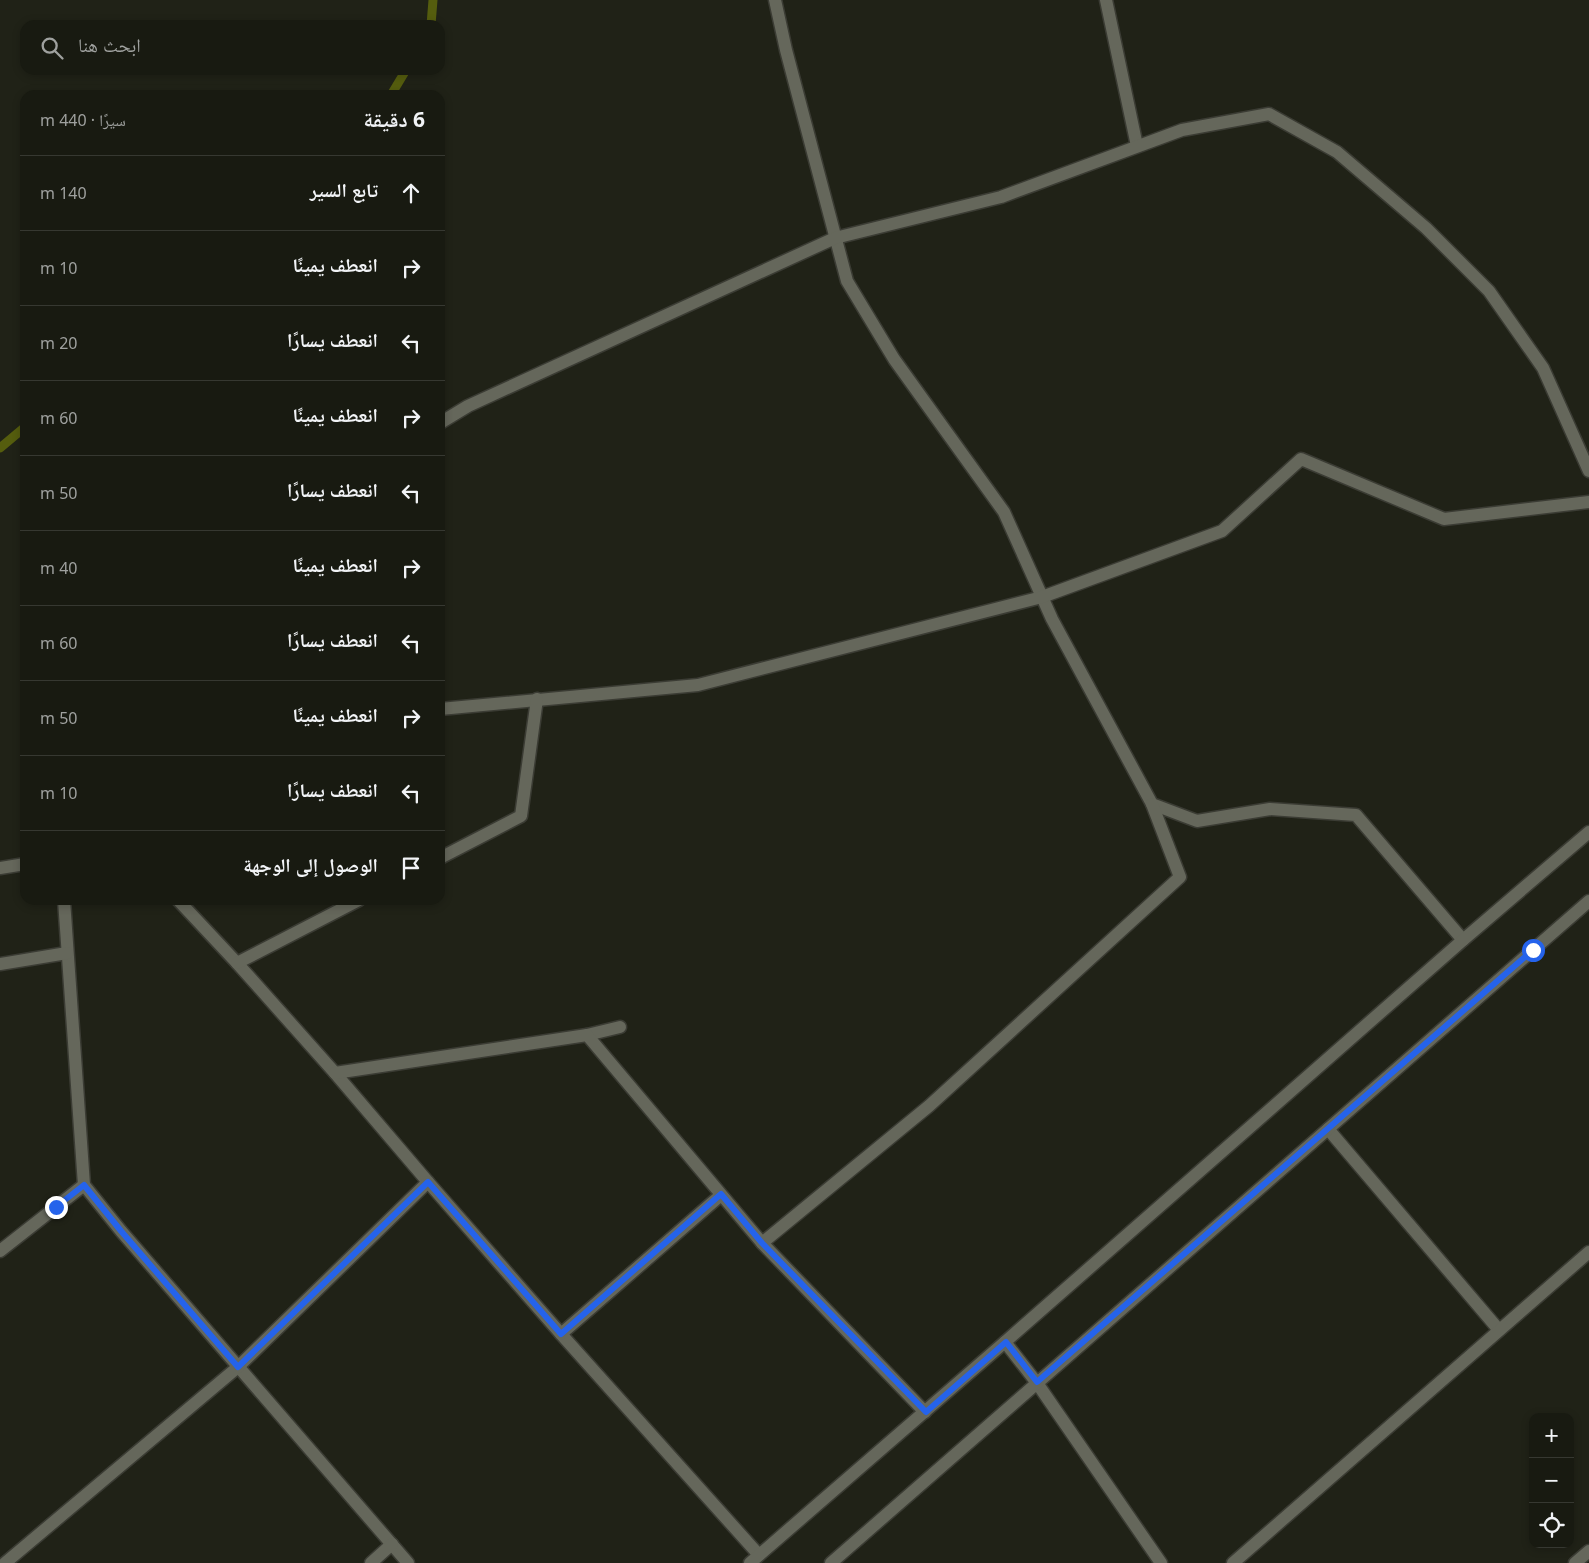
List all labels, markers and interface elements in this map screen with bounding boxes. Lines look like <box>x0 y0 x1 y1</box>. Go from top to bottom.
search box <box>20 20 445 75</box>
text: ابحث هنا <box>78 32 141 58</box>
icon: search <box>38 34 66 62</box>
text: 6 دقيقة <box>363 105 425 133</box>
text: سيرًا · 440 m <box>40 109 126 131</box>
text: تابع السير <box>310 177 378 203</box>
icon: ahead <box>397 179 425 207</box>
text: 140 m <box>40 182 87 204</box>
text: انعطف يمينًا <box>292 252 378 278</box>
icon: right <box>397 254 425 282</box>
text: 10 m <box>40 257 77 279</box>
text: انعطف يسارًا <box>287 327 378 353</box>
icon: left <box>397 329 425 357</box>
text: 20 m <box>40 332 77 354</box>
text: انعطف يمينًا <box>292 402 378 428</box>
icon: right <box>397 404 425 432</box>
text: 60 m <box>40 407 77 429</box>
text: انعطف يسارًا <box>287 477 378 503</box>
icon: left <box>397 479 425 507</box>
text: 50 m <box>40 482 77 504</box>
text: انعطف يمينًا <box>292 552 378 578</box>
icon: right <box>397 554 425 582</box>
text: 40 m <box>40 557 77 579</box>
text: انعطف يسارًا <box>287 627 378 653</box>
icon: left <box>397 629 425 657</box>
text: 60 m <box>40 632 77 654</box>
text: انعطف يمينًا <box>292 702 378 728</box>
icon: right <box>397 704 425 732</box>
text: 50 m <box>40 707 77 729</box>
text: انعطف يسارًا <box>287 777 378 803</box>
icon: left <box>397 779 425 807</box>
text: 10 m <box>40 782 77 804</box>
text: الوصول إلى الوجهة <box>243 852 378 878</box>
icon: arrive <box>397 854 425 882</box>
route start <box>1522 939 1545 962</box>
route end <box>45 1196 68 1219</box>
map controls <box>1529 1413 1574 1548</box>
button: + <box>1529 1413 1574 1458</box>
button: − <box>1529 1458 1574 1503</box>
button: locate <box>1529 1503 1574 1548</box>

